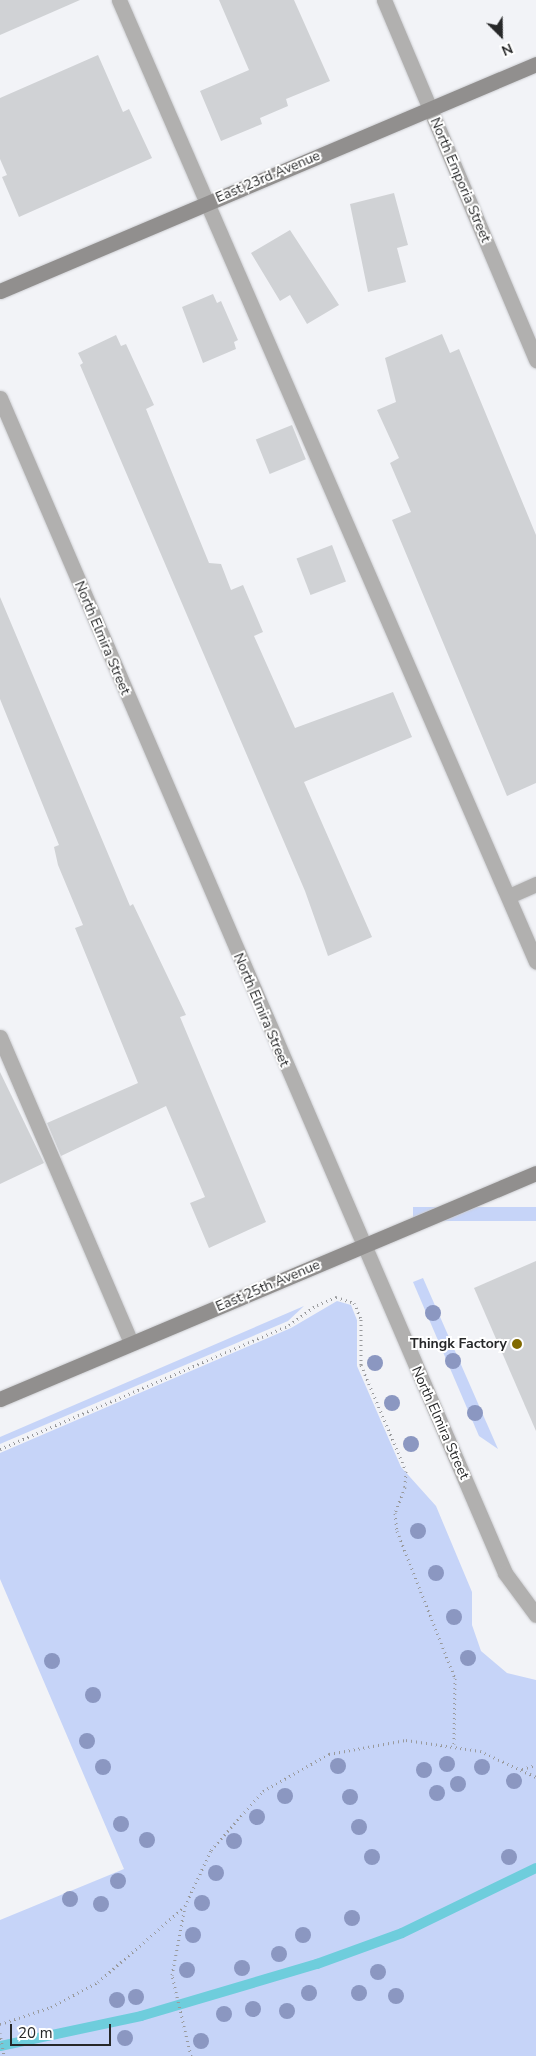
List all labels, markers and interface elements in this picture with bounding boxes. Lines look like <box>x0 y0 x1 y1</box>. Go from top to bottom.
north arrow <box>476 10 526 60</box>
text: N <box>499 38 516 60</box>
street label: North Emporia Street <box>426 115 494 245</box>
street label: East 23rd Avenue <box>213 147 323 207</box>
street label: North Elmira Street <box>70 579 134 697</box>
street label: North Elmira Street <box>229 951 293 1069</box>
street label: East 25th Avenue <box>213 1256 323 1316</box>
place label: Thingk Factory <box>410 1336 507 1352</box>
marker: Thingk Factory <box>511 1338 523 1350</box>
street label: North Elmira Street <box>408 1364 472 1482</box>
scale bar <box>12 2014 114 2046</box>
text: 20 m <box>18 2023 53 2043</box>

